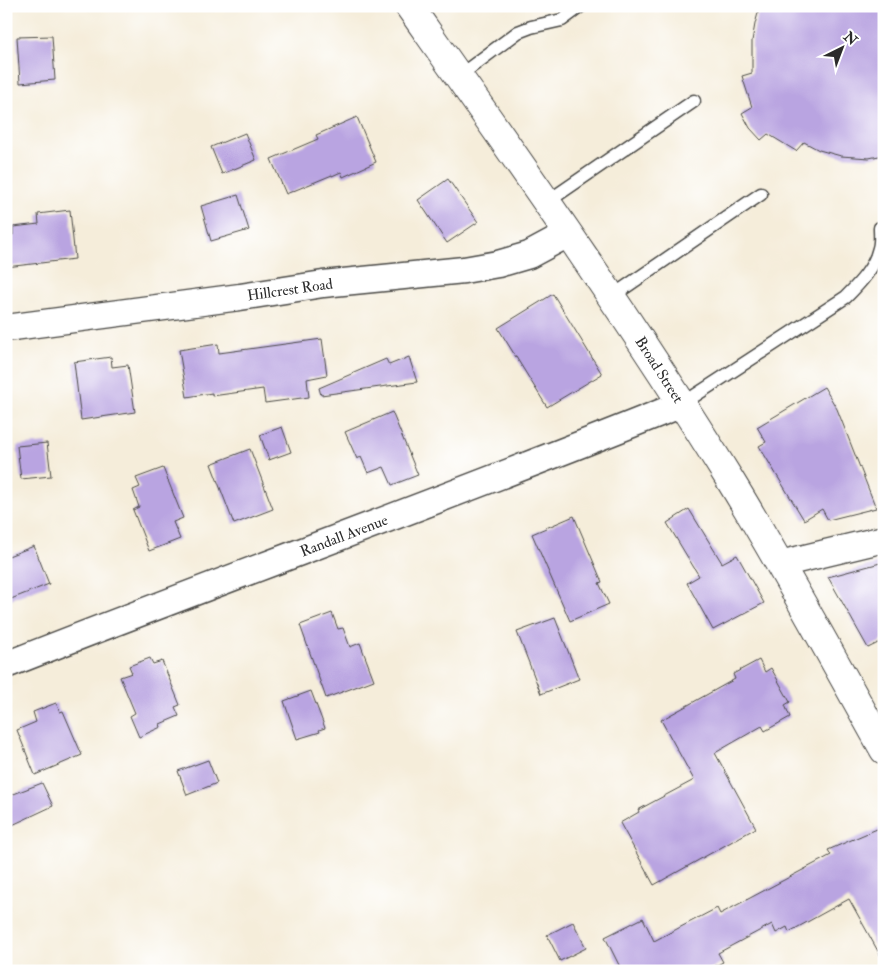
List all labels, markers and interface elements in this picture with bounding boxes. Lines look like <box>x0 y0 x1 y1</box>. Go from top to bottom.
north arrow <box>818 22 868 72</box>
text: N <box>839 28 861 50</box>
street label: Hillcrest Road <box>246 275 335 305</box>
street label: Broad Street <box>631 333 688 407</box>
street label: Randall Avenue <box>297 511 391 561</box>

